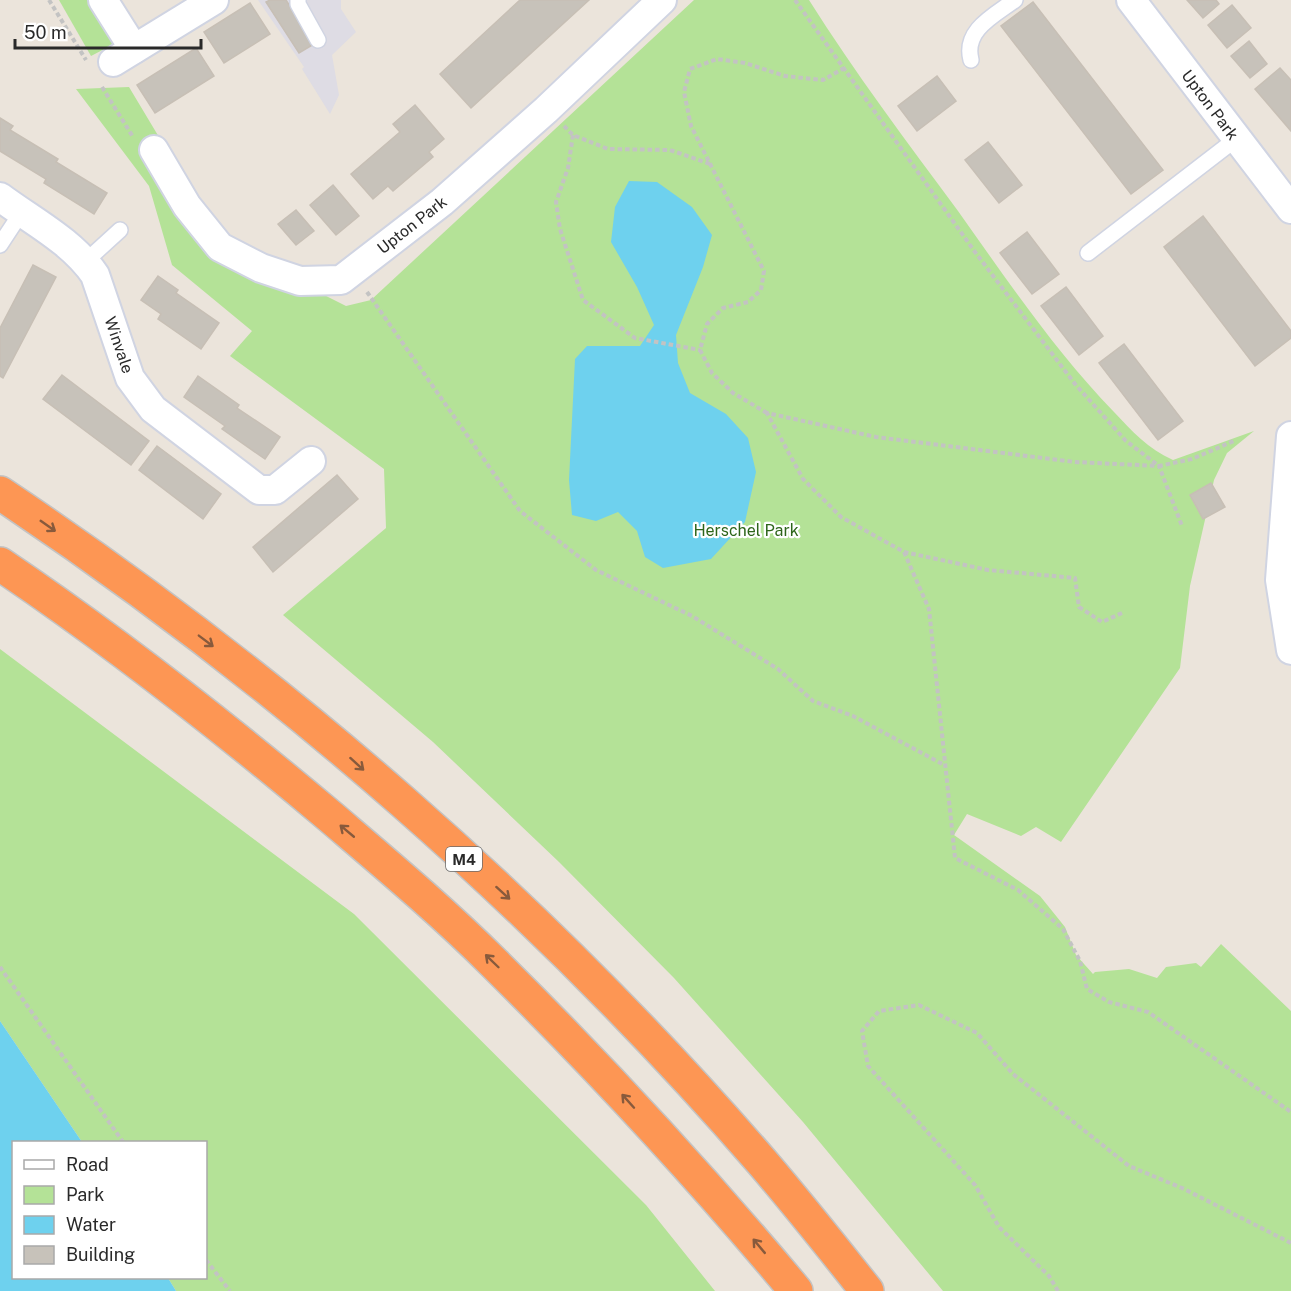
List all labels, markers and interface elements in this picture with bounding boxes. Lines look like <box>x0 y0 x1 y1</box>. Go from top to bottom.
scale bar <box>15 12 201 50</box>
text: 50 m <box>24 22 67 43</box>
street label: Upton Park <box>1178 66 1242 144</box>
street label: Upton Park <box>374 192 450 258</box>
street label: Winvale <box>100 314 138 376</box>
one-way arrow <box>40 520 56 532</box>
park label: Herschel Park <box>693 521 799 540</box>
one-way arrow <box>198 634 214 647</box>
one-way arrow <box>349 756 365 770</box>
one-way arrow <box>340 824 355 838</box>
road number: M4 <box>446 847 482 871</box>
one-way arrow <box>495 886 510 900</box>
one-way arrow <box>485 954 500 969</box>
one-way arrow <box>621 1094 635 1109</box>
legend <box>12 1141 207 1279</box>
text: Road <box>66 1154 109 1175</box>
text: Park <box>66 1184 104 1205</box>
text: Water <box>66 1214 116 1235</box>
one-way arrow <box>752 1238 765 1254</box>
text: Building <box>66 1244 135 1265</box>

